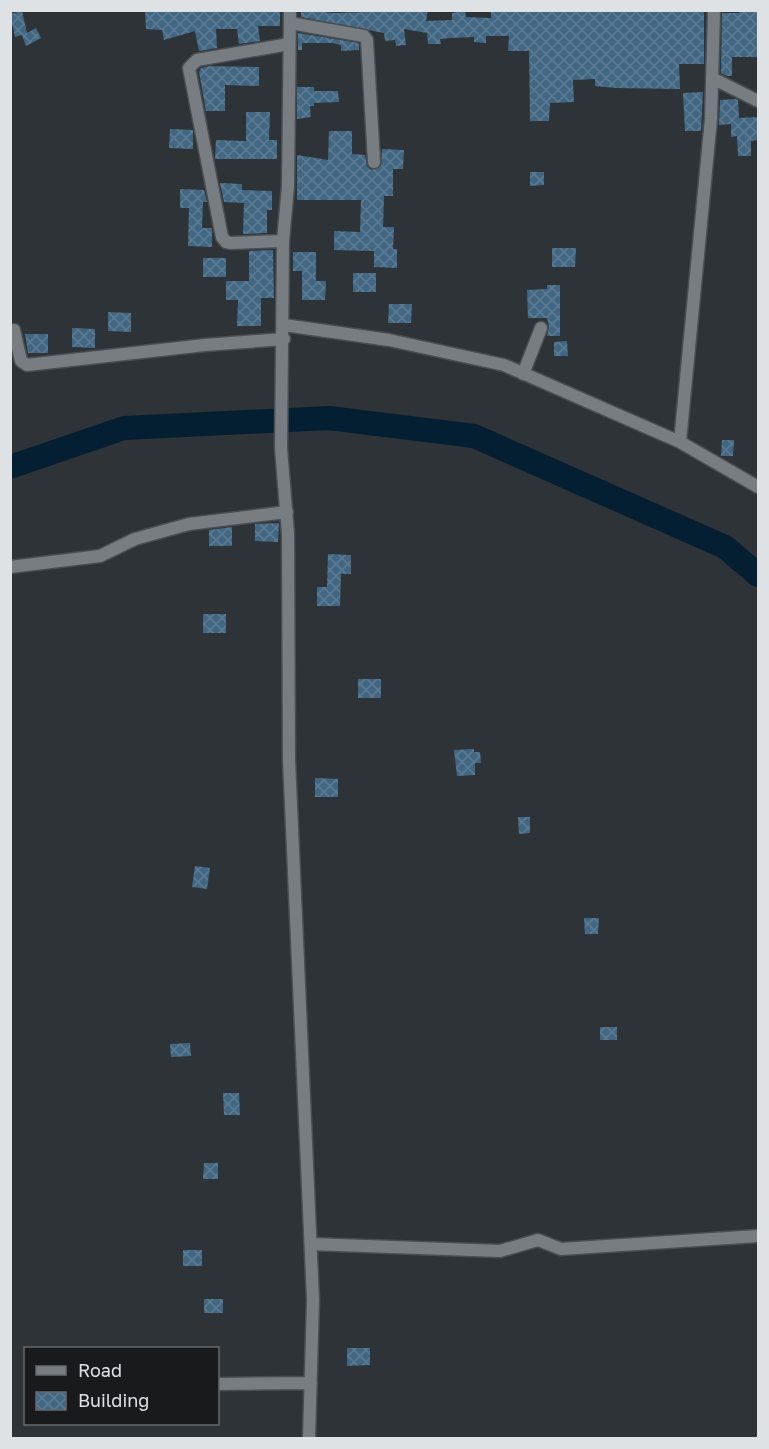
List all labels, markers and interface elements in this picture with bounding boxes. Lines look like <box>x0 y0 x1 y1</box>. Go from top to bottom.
legend <box>24 1347 219 1425</box>
text: Road <box>78 1359 122 1381</box>
text: Building <box>78 1389 149 1411</box>

